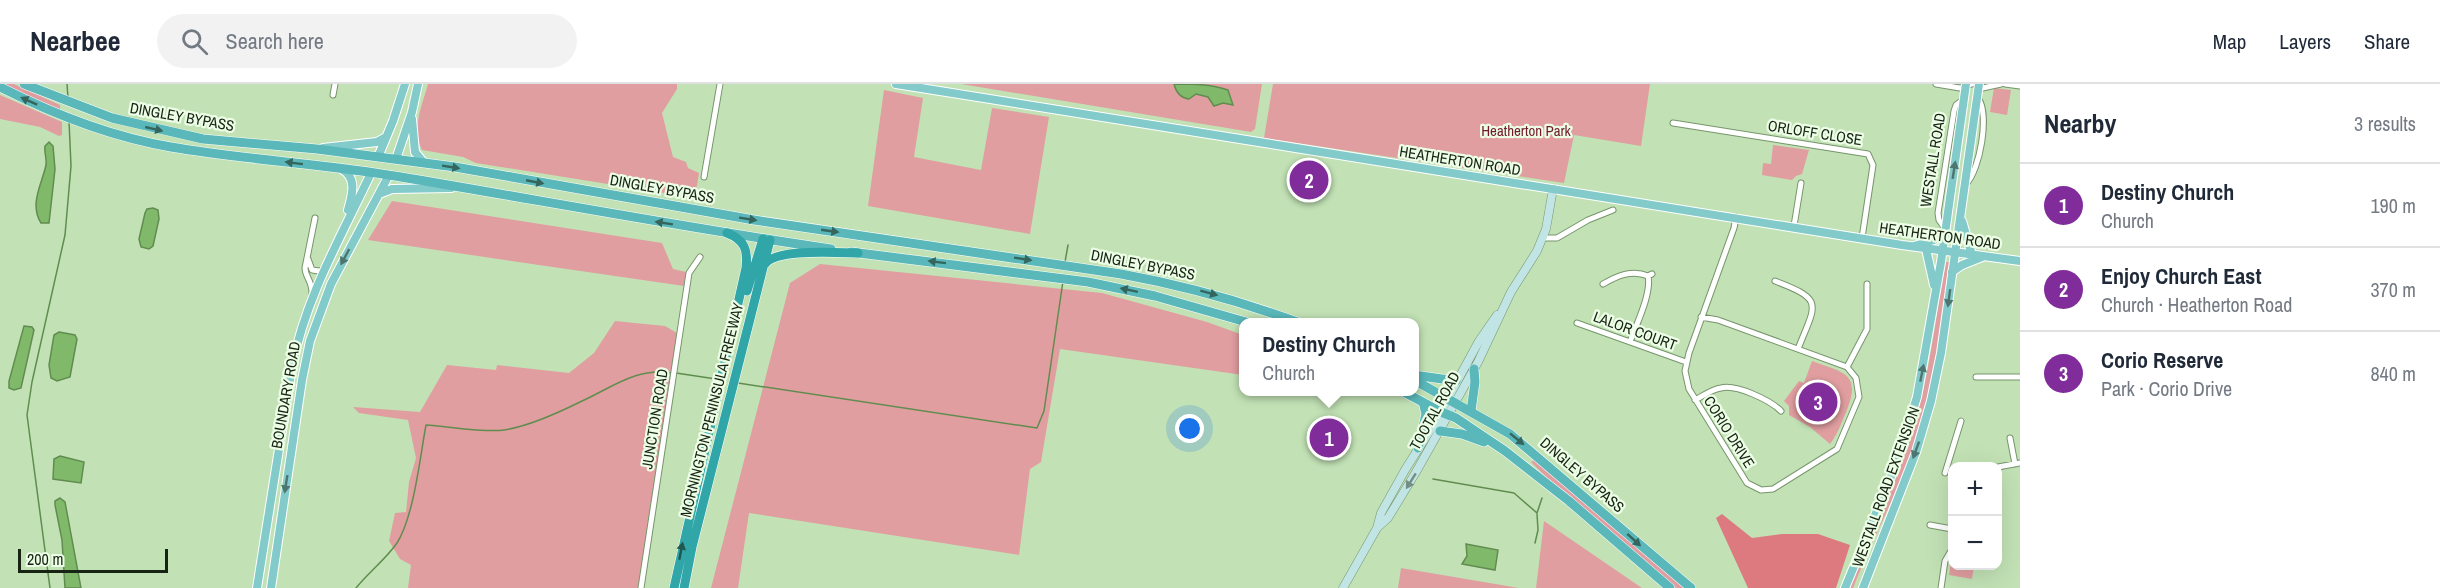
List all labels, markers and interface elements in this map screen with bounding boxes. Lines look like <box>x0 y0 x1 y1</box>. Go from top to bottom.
search box <box>157 14 577 68</box>
text: Nearbee <box>30 22 121 60</box>
icon: search <box>178 25 211 58</box>
text: Search here <box>226 26 324 56</box>
text: Map <box>2213 27 2246 56</box>
text: Layers <box>2279 27 2331 56</box>
text: Share <box>2364 27 2410 56</box>
one-way arrow <box>20 96 38 105</box>
street label: DINGLEY BYPASS <box>128 97 236 136</box>
text: Nearby <box>2044 106 2116 141</box>
text: 3 results <box>2354 110 2416 137</box>
street label: WESTALL ROAD <box>1915 111 1950 208</box>
street label: ORLOFF CLOSE <box>1767 115 1864 150</box>
park label: Heatherton Park <box>1481 120 1572 141</box>
one-way arrow <box>145 125 163 135</box>
street label: HEATHERTON ROAD <box>1398 141 1522 180</box>
one-way arrow <box>284 158 303 167</box>
pin: 2 <box>1290 158 1328 202</box>
one-way arrow <box>1950 160 1959 179</box>
one-way arrow <box>442 162 461 171</box>
street label: DINGLEY BYPASS <box>608 169 716 208</box>
text: Destiny Church <box>2101 177 2234 207</box>
one-way arrow <box>526 178 545 187</box>
text: 1 <box>2059 192 2068 219</box>
text: 190 m <box>2370 192 2416 219</box>
text: Church <box>2101 207 2154 234</box>
one-way arrow <box>739 215 758 224</box>
street label: HEATHERTON ROAD <box>1878 217 2002 254</box>
one-way arrow <box>654 218 673 227</box>
one-way arrow <box>821 226 840 235</box>
street label: DINGLEY BYPASS <box>1089 244 1197 285</box>
one-way arrow <box>340 248 350 265</box>
one-way arrow <box>1014 255 1033 264</box>
one-way arrow <box>927 257 946 267</box>
text: Enjoy Church East <box>2101 261 2261 291</box>
text: 2 <box>2059 276 2068 303</box>
text: 370 m <box>2370 276 2416 303</box>
one-way arrow <box>1120 285 1139 294</box>
one-way arrow <box>1200 289 1218 299</box>
one-way arrow <box>1944 289 1953 308</box>
text: Church · Heatherton Road <box>2101 291 2292 318</box>
street label: MORNINGTON PENINSULA FREEWAY <box>675 300 749 519</box>
street label: LALOR COURT <box>1591 306 1680 355</box>
popup <box>1239 318 1419 396</box>
text: Destiny Church <box>1262 329 1396 359</box>
street label: BOUNDARY ROAD <box>266 340 305 450</box>
text: Corio Reserve <box>2101 345 2223 375</box>
text: Church <box>1262 359 1315 386</box>
text: 3 <box>2059 360 2068 387</box>
text: 840 m <box>2370 360 2416 387</box>
one-way arrow <box>1918 363 1927 382</box>
street label: JUNCTION ROAD <box>636 367 673 471</box>
street label: TOOTAL ROAD <box>1404 368 1465 454</box>
text: Park · Corio Drive <box>2101 375 2232 402</box>
pin: 3 <box>1798 380 1838 424</box>
street label: CORIO DRIVE <box>1699 392 1760 472</box>
street label: WESTALL ROAD EXTENSION <box>1847 404 1924 570</box>
your location <box>1175 414 1204 443</box>
pin: 1 <box>1310 416 1348 460</box>
street label: DINGLEY BYPASS <box>1536 432 1629 517</box>
one-way arrow <box>1509 433 1524 445</box>
one-way arrow <box>1911 441 1921 459</box>
map controls <box>1948 462 2002 570</box>
button: + <box>1948 462 2002 516</box>
one-way arrow <box>1405 473 1416 489</box>
one-way arrow <box>281 474 290 493</box>
button: − <box>1948 516 2002 570</box>
one-way arrow <box>1626 533 1641 546</box>
one-way arrow <box>677 541 686 560</box>
scale bar <box>18 546 168 574</box>
text: 200 m <box>27 548 63 570</box>

